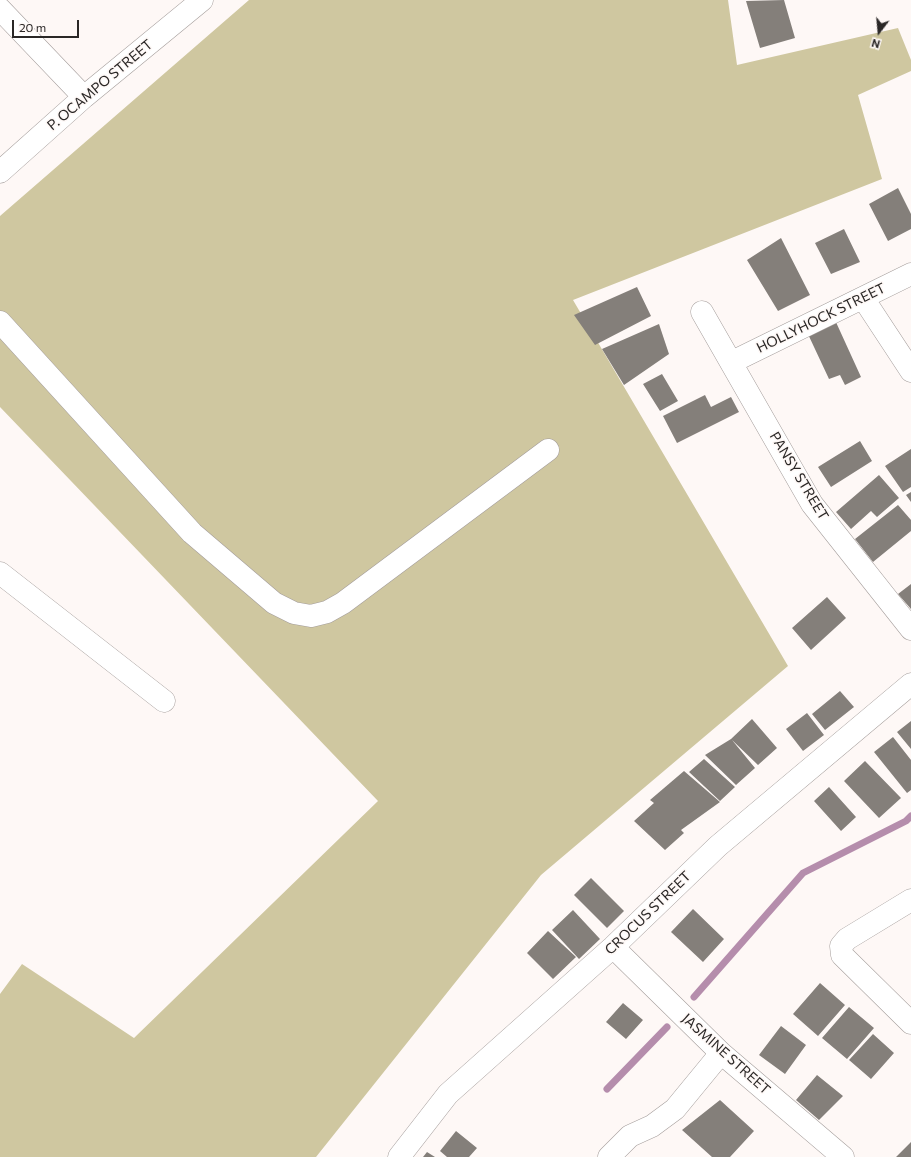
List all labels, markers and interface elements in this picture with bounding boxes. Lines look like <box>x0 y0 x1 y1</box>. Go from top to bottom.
scale bar <box>14 12 81 38</box>
north arrow <box>859 12 899 52</box>
text: 20 m <box>19 20 46 34</box>
street label: P. OCAMPO STREET <box>44 36 156 134</box>
text: N <box>870 37 881 51</box>
street label: HOLLYHOCK STREET <box>754 280 888 356</box>
street label: PANSY STREET <box>766 429 832 523</box>
street label: CROCUS STREET <box>602 868 694 958</box>
street label: JASMINE STREET <box>678 1010 774 1098</box>

